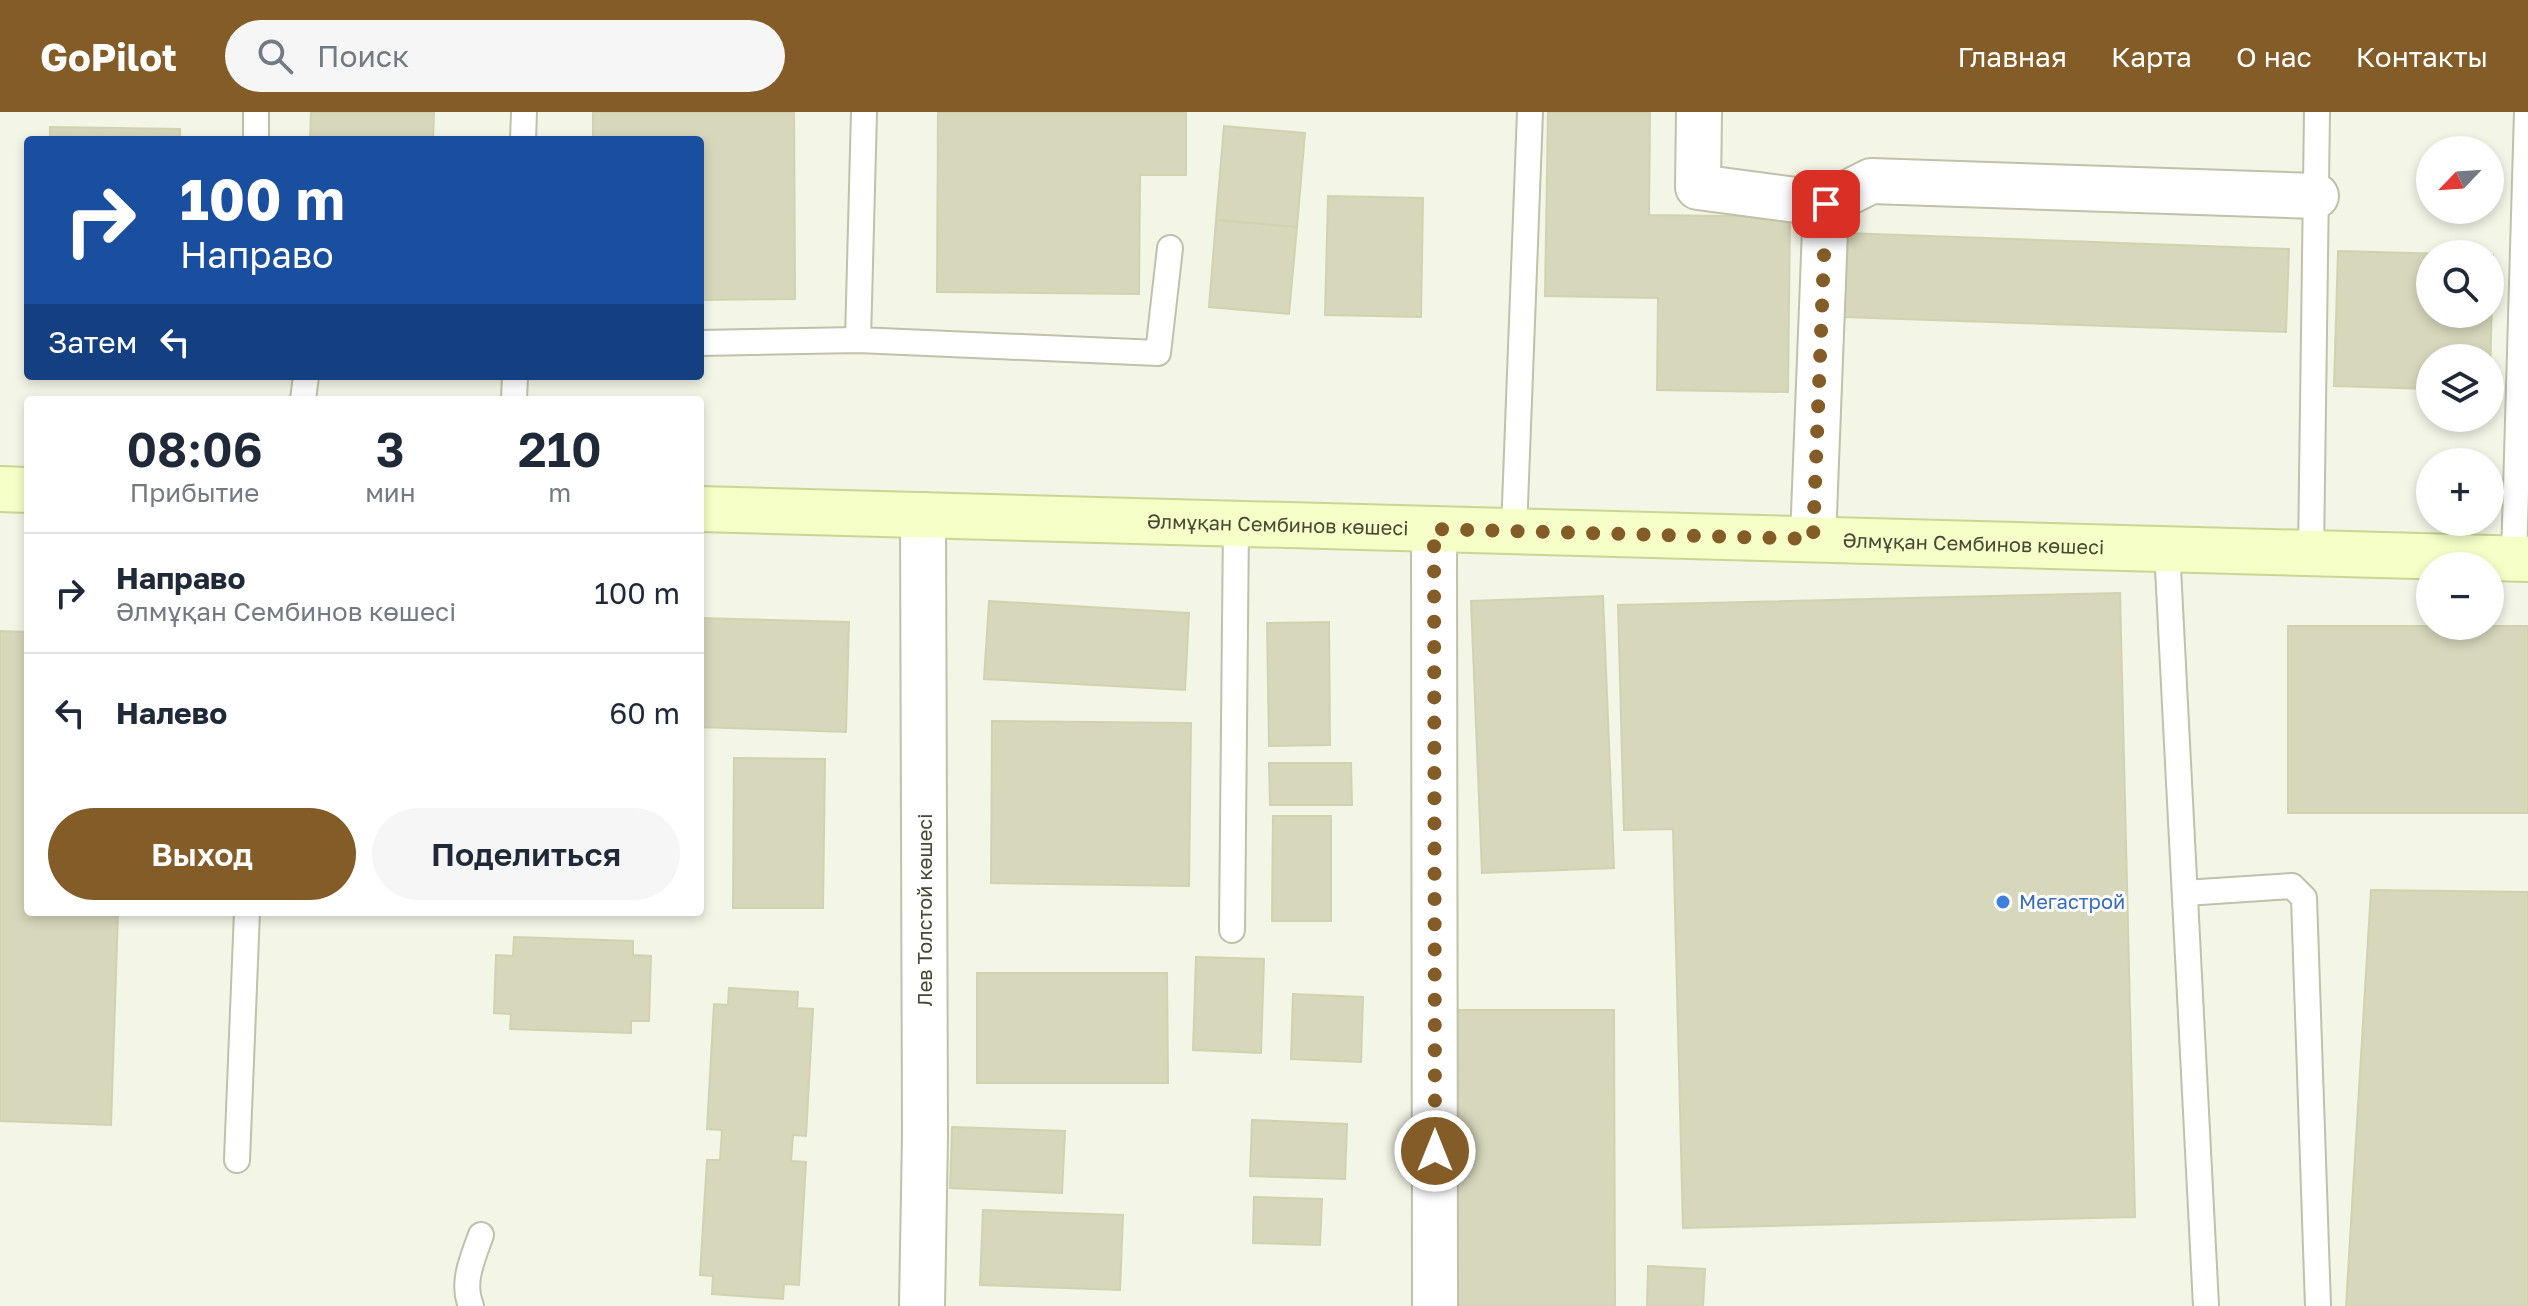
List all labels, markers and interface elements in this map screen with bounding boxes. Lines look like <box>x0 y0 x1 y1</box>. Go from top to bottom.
search box <box>225 20 785 92</box>
text: GoPilot <box>40 34 177 79</box>
icon: search <box>253 34 297 78</box>
text: Поиск <box>317 38 409 74</box>
text: Главная <box>1957 40 2067 73</box>
text: Карта <box>2111 40 2192 73</box>
text: О нас <box>2236 40 2312 73</box>
text: Контакты <box>2356 40 2488 73</box>
north arrow <box>2416 136 2504 224</box>
map controls <box>2416 136 2504 640</box>
text: 100 m <box>180 165 345 232</box>
icon: right <box>48 168 152 272</box>
pin <box>1792 170 1860 238</box>
icon: arrive <box>1804 182 1848 226</box>
text: Направо <box>180 233 334 276</box>
button: search <box>2416 240 2504 328</box>
icon: left <box>153 320 197 364</box>
text: Затем <box>48 324 137 360</box>
button: layers <box>2416 344 2504 432</box>
text: 08:06 <box>126 420 263 478</box>
text: 3 <box>376 420 405 478</box>
text: 210 <box>518 420 602 478</box>
button: + <box>2416 448 2504 536</box>
text: Прибытие <box>130 477 259 508</box>
text: мин <box>365 477 416 508</box>
text: m <box>548 477 571 508</box>
street label: Әлмұқан Сембинов көшесі <box>1147 508 1409 539</box>
street label: Әлмұқан Сембинов көшесі <box>1842 527 2105 558</box>
button: − <box>2416 552 2504 640</box>
text: Направо <box>116 560 245 596</box>
icon: right <box>48 571 92 615</box>
text: 100 m <box>594 575 680 611</box>
text: Әлмұқан Сембинов көшесі <box>116 596 456 627</box>
icon: left <box>48 691 92 735</box>
text: Налево <box>116 695 227 731</box>
text: 60 m <box>609 695 680 731</box>
button: Выход <box>48 808 356 900</box>
button: Поделиться <box>372 808 680 900</box>
street label: Лев Толстой көшесі <box>912 813 936 1007</box>
place label: Мегастрой <box>2019 889 2125 913</box>
marker: Мегастрой <box>1994 893 2012 911</box>
position arrow <box>1393 1109 1477 1193</box>

